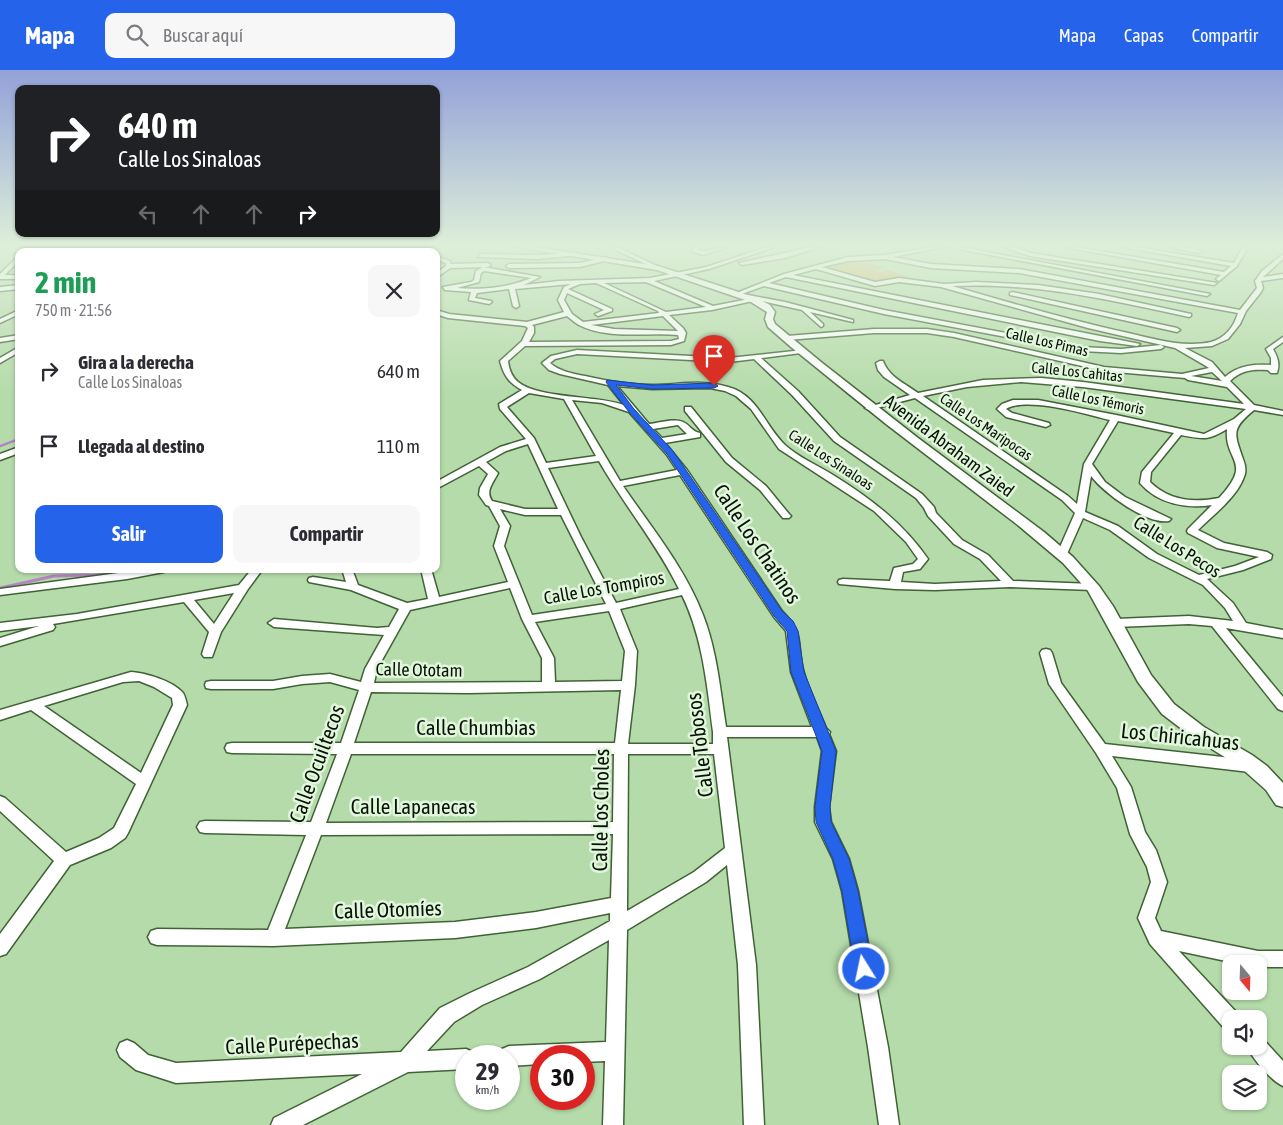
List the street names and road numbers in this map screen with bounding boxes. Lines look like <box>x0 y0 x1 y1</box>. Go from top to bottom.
street label: Calle Los Pimas <box>1004 324 1090 359</box>
street label: Calle Los Cahitas <box>1031 358 1124 385</box>
street label: Calle Los Témoris <box>1050 381 1146 418</box>
street label: Calle Los Maripocas <box>937 389 1036 464</box>
street label: Avenida Abraham Zaied <box>880 390 1018 501</box>
street label: Calle Los Sinaloas <box>786 426 877 493</box>
street label: Calle Los Chatinos <box>709 479 807 608</box>
street label: Calle Los Pecos <box>1130 511 1225 582</box>
street label: Calle Los Tompiros <box>542 567 666 608</box>
street label: Calle Ototam <box>375 658 463 681</box>
street label: Calle Tobosos <box>681 692 717 799</box>
street label: Calle Ocuiltecos <box>284 702 348 826</box>
street label: Calle Chumbias <box>416 715 536 739</box>
street label: Los Chiricahuas <box>1120 718 1240 754</box>
street label: Calle Los Choles <box>587 748 613 872</box>
street label: Calle Lapanecas <box>351 794 475 818</box>
street label: Calle Otomíes <box>334 895 442 923</box>
street label: Calle Purépechas <box>225 1028 359 1058</box>

